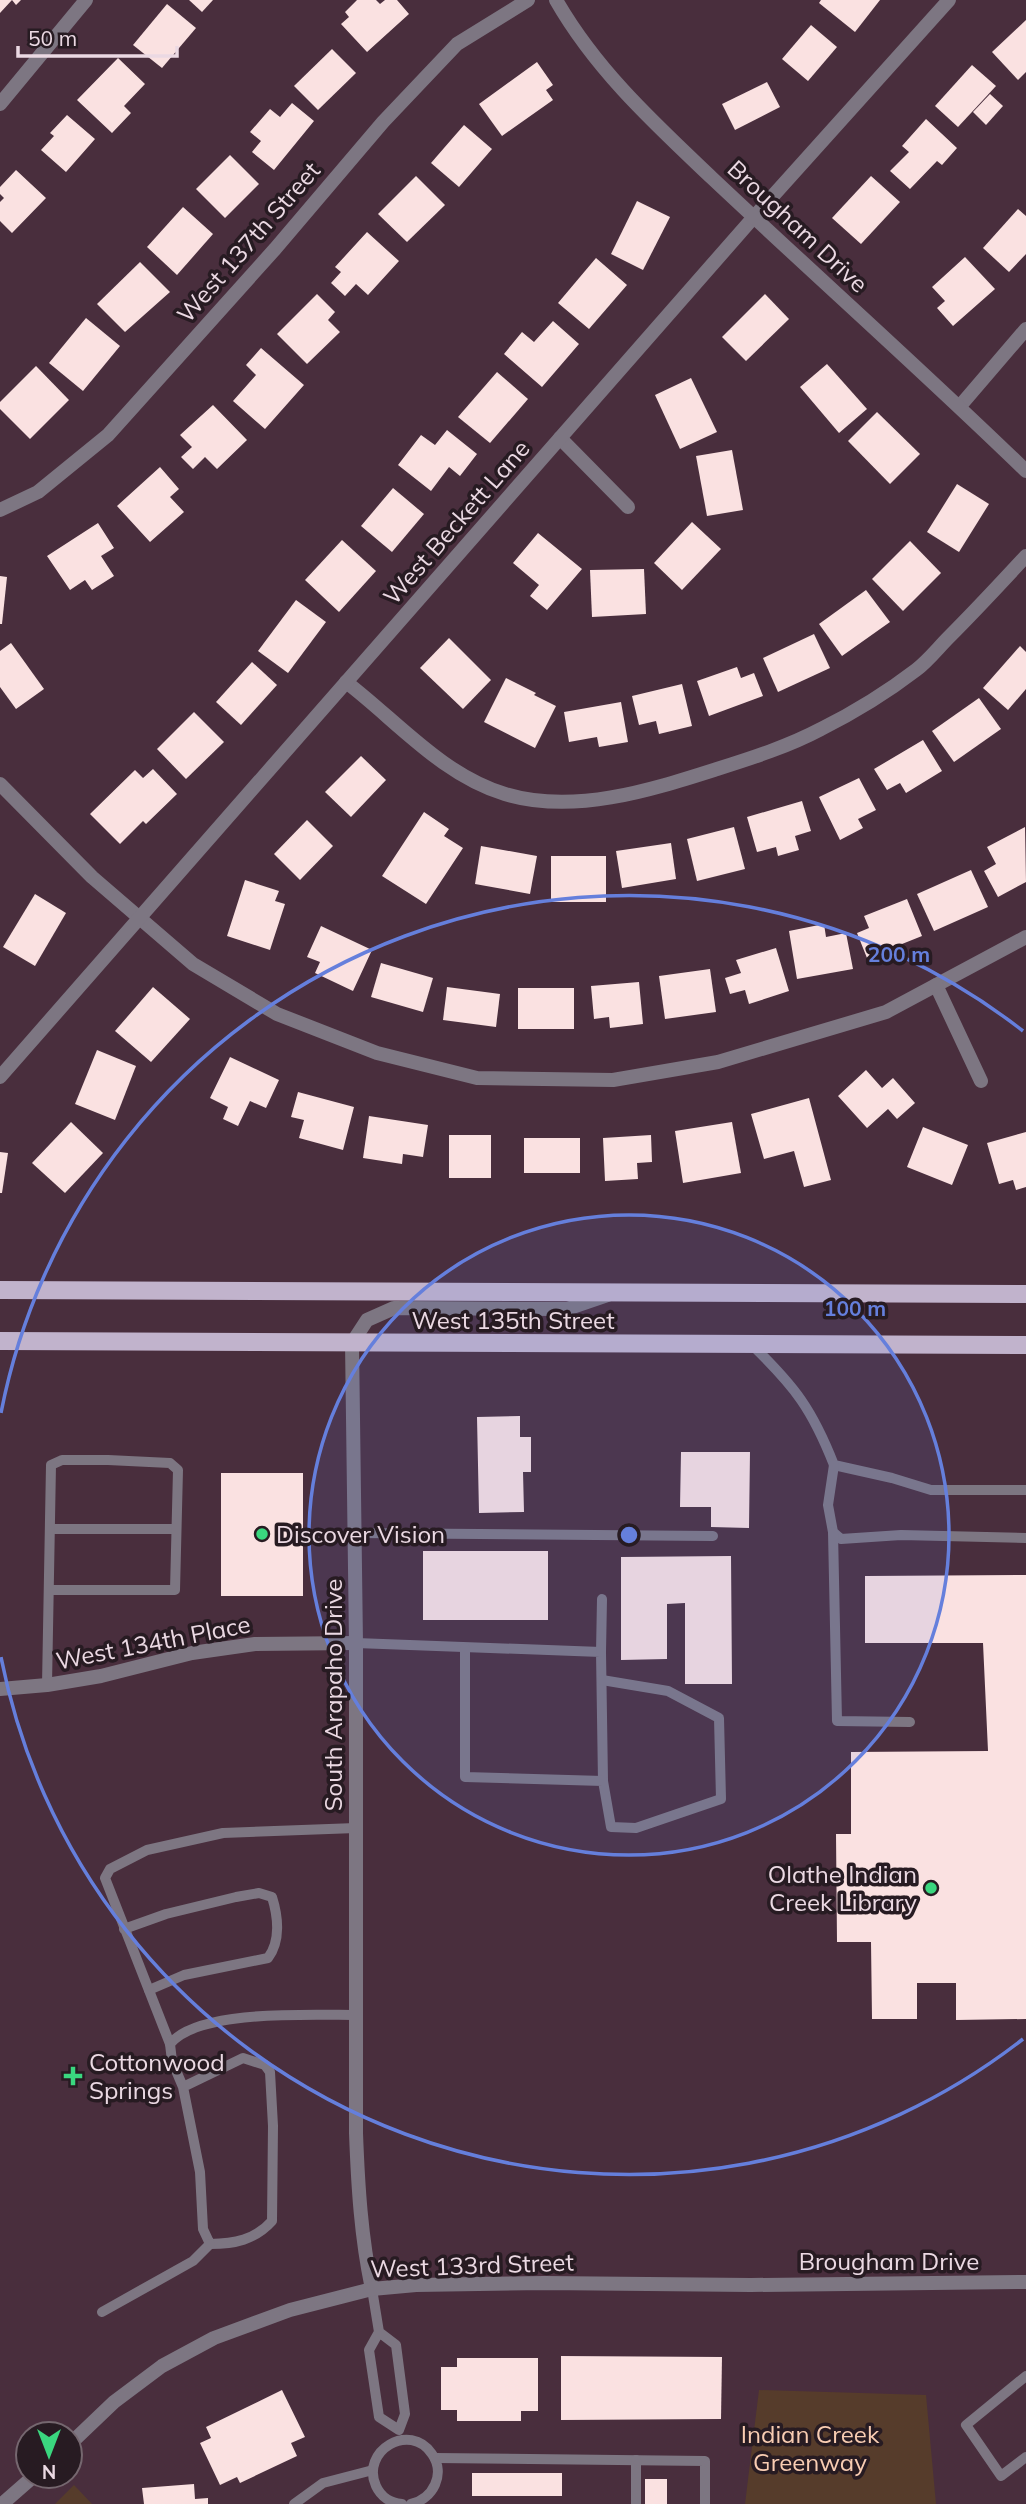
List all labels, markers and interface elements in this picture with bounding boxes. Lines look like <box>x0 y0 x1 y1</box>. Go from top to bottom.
scale bar <box>18 14 177 58</box>
text: 50 m <box>28 25 77 51</box>
street label: Brougham Drive <box>722 153 874 299</box>
street label: West 137th Street <box>170 156 326 328</box>
street label: West Beckett Lane <box>376 433 536 611</box>
text: 200 m <box>868 941 930 967</box>
text: 100 m <box>824 1295 886 1321</box>
street label: West 135th Street <box>411 1305 615 1335</box>
place label: Discover Vision <box>276 1519 445 1549</box>
centre of rings <box>617 1523 641 1547</box>
marker: Discover Vision <box>254 1526 270 1542</box>
street label: South Arapaho Drive <box>318 1579 348 1811</box>
street label: West 134th Place <box>53 1608 253 1676</box>
place label: Olathe Indian Creek Library <box>768 1859 917 1917</box>
marker: Olathe Indian Creek Library <box>923 1880 939 1896</box>
place label: Cottonwood Springs <box>89 2047 225 2105</box>
marker: Cottonwood Springs <box>63 2066 83 2086</box>
street label: West 133rd Street <box>370 2246 574 2284</box>
street label: Brougham Drive <box>799 2246 979 2276</box>
park label: Indian Creek Greenway <box>741 2419 880 2477</box>
north arrow <box>14 2420 84 2490</box>
text: N <box>42 2460 56 2484</box>

